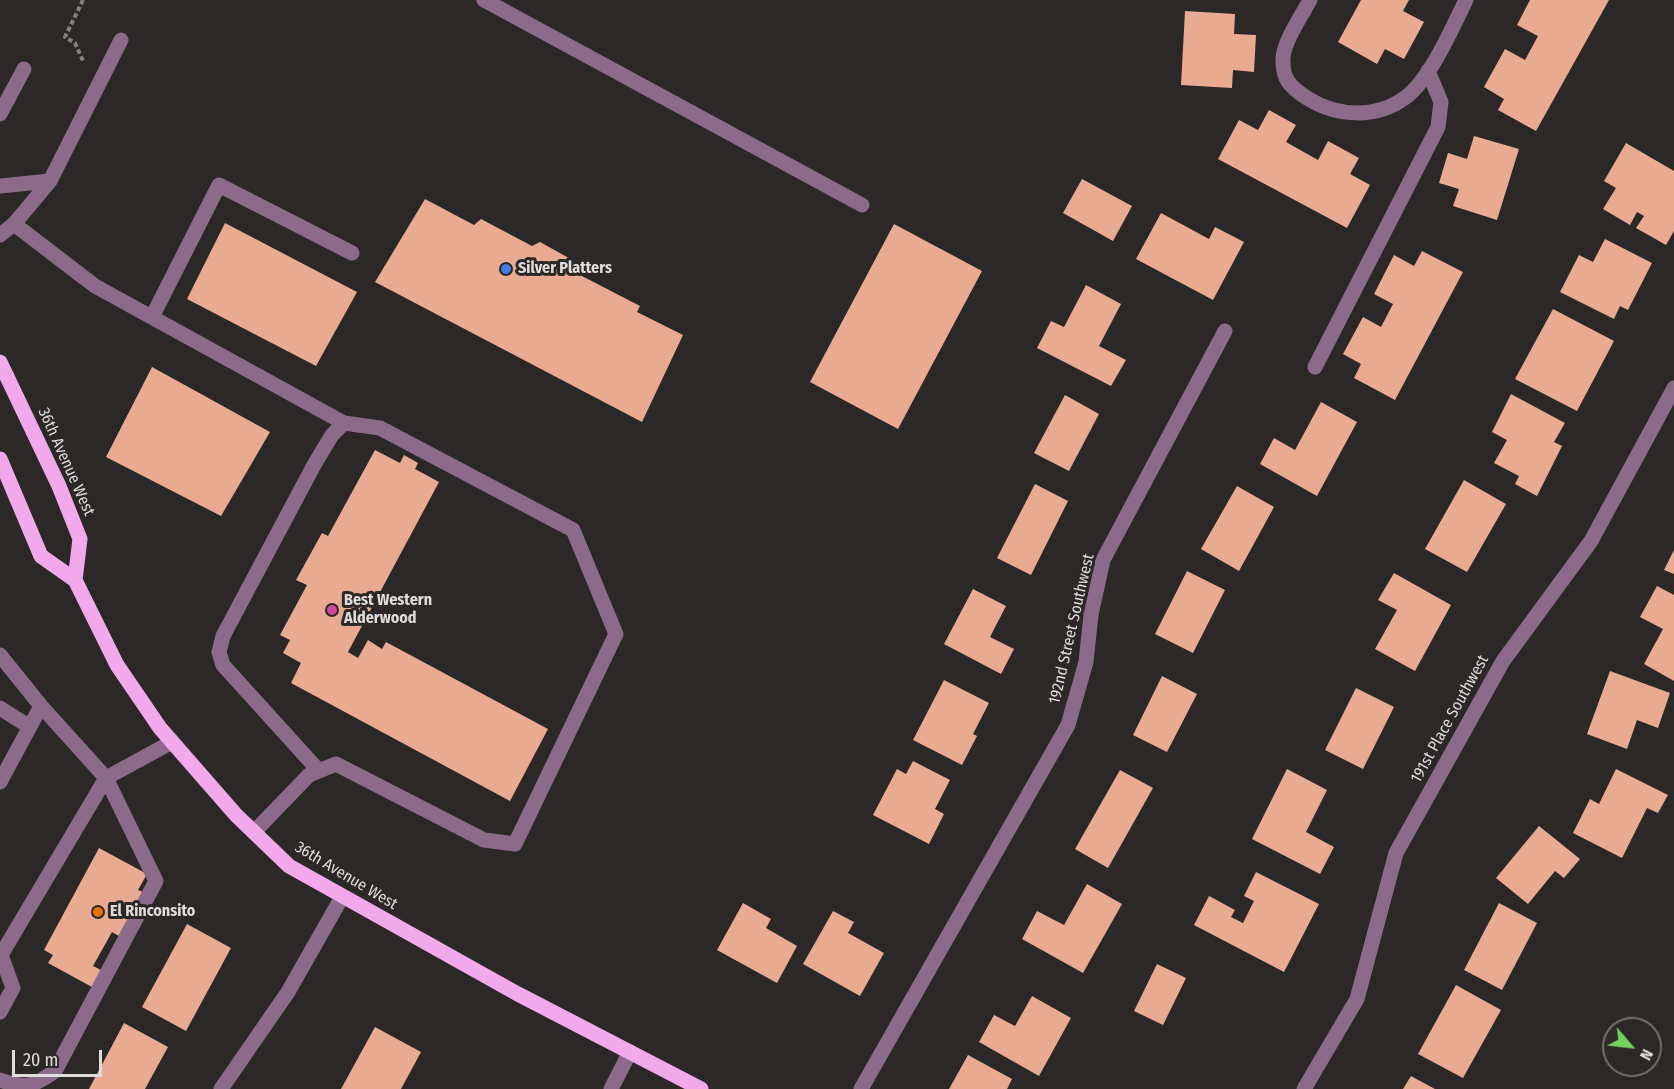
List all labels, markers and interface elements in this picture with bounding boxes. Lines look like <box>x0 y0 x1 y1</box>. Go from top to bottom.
place label: Silver Platters <box>518 259 612 279</box>
marker: Silver Platters <box>499 262 513 276</box>
street label: 36th Avenue West <box>34 405 98 519</box>
street label: 192nd Street Southwest <box>1045 552 1099 706</box>
place label: Best Western Alderwood <box>344 591 432 629</box>
marker: Best Western Alderwood <box>325 603 339 617</box>
street label: 191st Place Southwest <box>1407 652 1493 786</box>
street label: 36th Avenue West <box>291 838 401 914</box>
place label: El Rinconsito <box>110 902 195 922</box>
marker: El Rinconsito <box>91 905 105 919</box>
north arrow <box>1602 1017 1662 1077</box>
scale bar <box>15 1038 105 1076</box>
text: N <box>1636 1046 1657 1063</box>
text: 20 m <box>23 1049 58 1071</box>

